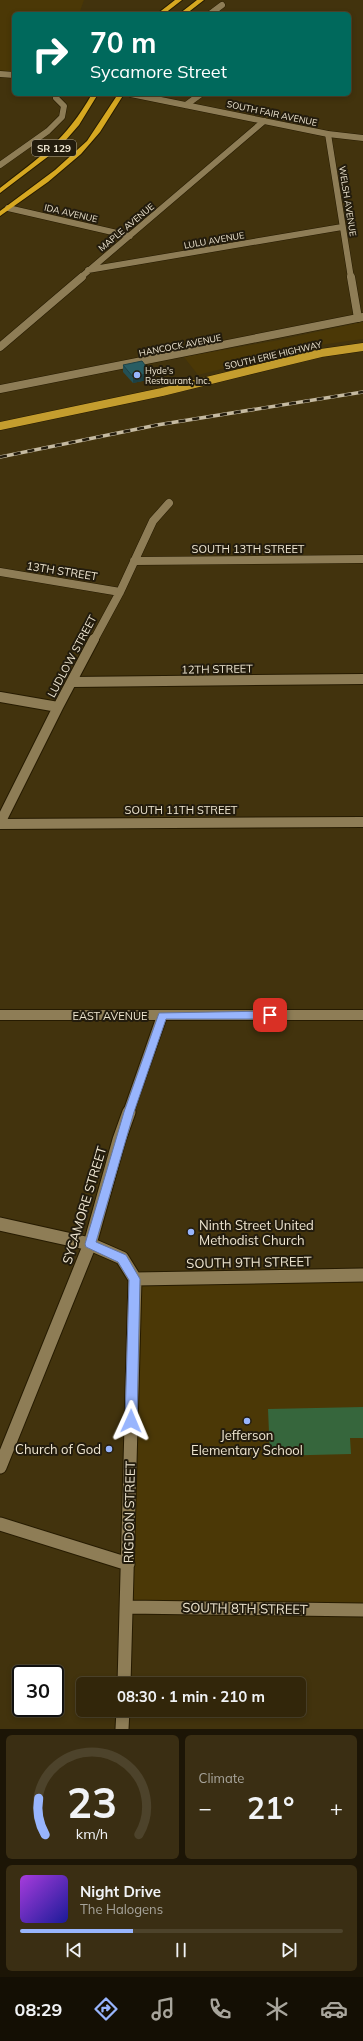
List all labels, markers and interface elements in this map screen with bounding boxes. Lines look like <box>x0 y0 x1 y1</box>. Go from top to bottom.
text: 70 m <box>90 25 156 60</box>
icon: right <box>24 28 76 80</box>
text: Sycamore Street <box>90 60 227 83</box>
street label: SOUTH FAIR AVENUE <box>226 98 318 128</box>
road number: SR 129 <box>32 140 76 156</box>
street label: WELSH AVENUE <box>337 165 359 237</box>
street label: MAPLE AVENUE <box>96 201 156 253</box>
street label: IDA AVENUE <box>43 202 99 224</box>
street label: LULU AVENUE <box>183 229 245 251</box>
street label: HANCOCK AVENUE <box>138 332 222 358</box>
street label: SOUTH ERIE HIGHWAY <box>224 338 323 371</box>
place label: Hyde's Restaurant, Inc. <box>145 365 210 386</box>
marker: Hyde's Restaurant, Inc. <box>132 370 142 380</box>
street label: SOUTH 13TH STREET <box>192 542 305 556</box>
street label: 13TH STREET <box>26 558 99 584</box>
street label: LUDLOW STREET <box>44 612 100 700</box>
street label: 12TH STREET <box>181 661 253 677</box>
street label: SOUTH 11TH STREET <box>125 803 238 817</box>
pin <box>253 998 287 1032</box>
icon: arrive <box>259 1004 281 1026</box>
street label: EAST AVENUE <box>73 1009 147 1023</box>
street label: SYCAMORE STREET <box>58 1144 110 1266</box>
place label: Ninth Street United Methodist Church <box>199 1217 314 1248</box>
marker: Ninth Street United Methodist Church <box>186 1227 196 1237</box>
street label: SOUTH 9TH STREET <box>186 1253 312 1271</box>
position arrow <box>110 1400 152 1442</box>
marker: Jefferson Elementary School <box>242 1416 252 1426</box>
place label: Jefferson Elementary School <box>191 1427 303 1458</box>
place label: Church of God <box>15 1441 101 1457</box>
marker: Church of God <box>104 1444 114 1454</box>
street label: RIGDON STREET <box>120 1461 138 1563</box>
street label: SOUTH 8TH STREET <box>182 1599 308 1617</box>
speed limit sign: 30 <box>12 1665 64 1717</box>
text: 08:30 · 1 min · 210 m <box>117 1687 265 1706</box>
text: Climate <box>199 1770 244 1786</box>
text: 23 <box>67 1776 117 1828</box>
text: 21° <box>247 1789 294 1827</box>
text: − <box>199 1794 212 1822</box>
text: + <box>330 1794 343 1822</box>
text: km/h <box>76 1825 108 1843</box>
text: Night Drive <box>80 1882 161 1901</box>
text: The Halogens <box>80 1901 163 1917</box>
icon: previous <box>63 1939 85 1961</box>
icon: pause <box>170 1939 192 1961</box>
icon: next <box>278 1939 300 1961</box>
icon: directions <box>92 1995 120 2023</box>
icon: music <box>149 1995 177 2023</box>
icon: phone <box>206 1995 234 2023</box>
icon: climate <box>263 1995 291 2023</box>
icon: car <box>320 1995 348 2023</box>
text: 08:29 <box>15 1998 62 2021</box>

